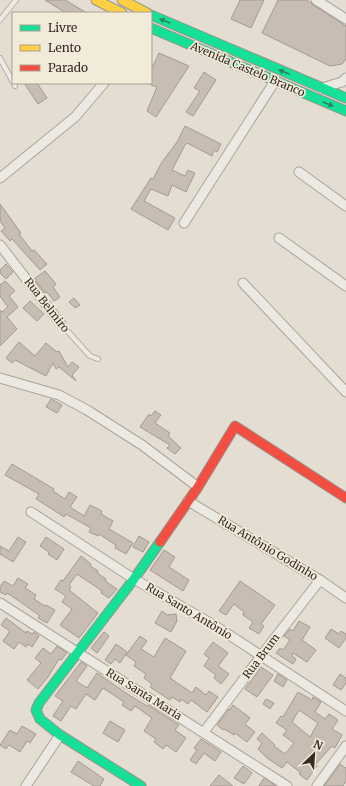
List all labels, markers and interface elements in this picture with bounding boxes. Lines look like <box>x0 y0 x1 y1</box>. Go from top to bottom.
legend <box>12 12 152 84</box>
one-way arrow <box>159 18 170 24</box>
text: Livre <box>48 20 77 35</box>
street label: Avenida Castelo Branco <box>188 38 308 100</box>
text: Lento <box>48 40 81 55</box>
text: Parado <box>48 60 88 75</box>
one-way arrow <box>279 69 290 75</box>
one-way arrow <box>323 101 335 107</box>
street label: Rua Belmiro <box>21 275 73 335</box>
street label: Rua Antônio Godinho <box>215 513 321 584</box>
street label: Rua Santo Antônio <box>143 580 235 643</box>
street label: Rua Brum <box>239 631 283 681</box>
street label: Rua Santa Maria <box>104 665 185 723</box>
north arrow <box>294 734 334 774</box>
text: N <box>311 737 325 753</box>

